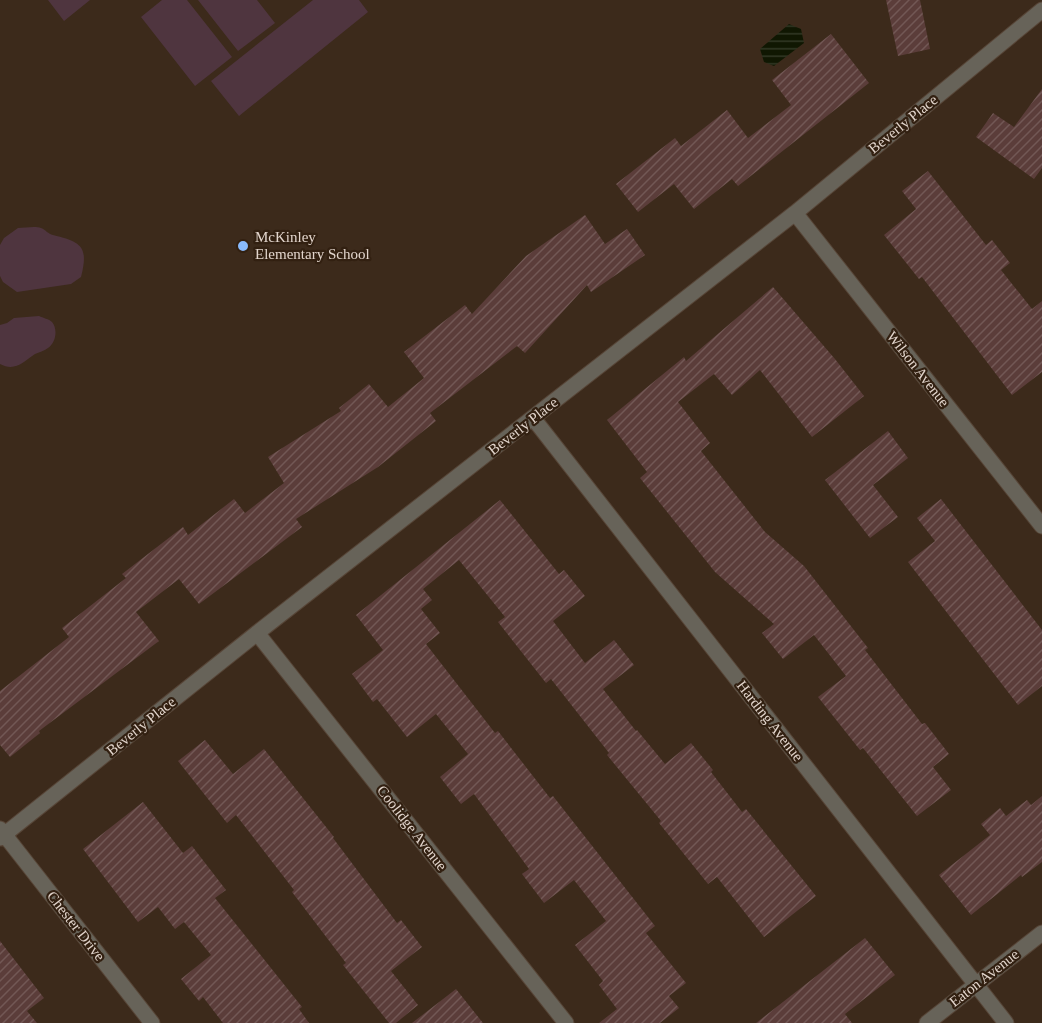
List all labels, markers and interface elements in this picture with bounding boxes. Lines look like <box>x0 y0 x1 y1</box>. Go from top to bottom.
street label: Beverly Place <box>865 91 941 157</box>
place label: McKinley Elementary School <box>255 229 370 262</box>
marker: McKinley Elementary School <box>236 239 250 253</box>
street label: Wilson Avenue <box>884 328 953 410</box>
street label: Beverly Place <box>485 394 561 458</box>
street label: Harding Avenue <box>734 678 807 765</box>
street label: Beverly Place <box>103 693 179 759</box>
street label: Coolidge Avenue <box>374 782 450 874</box>
street label: Chester Drive <box>44 888 108 964</box>
street label: Eaton Avenue <box>946 946 1022 1010</box>

